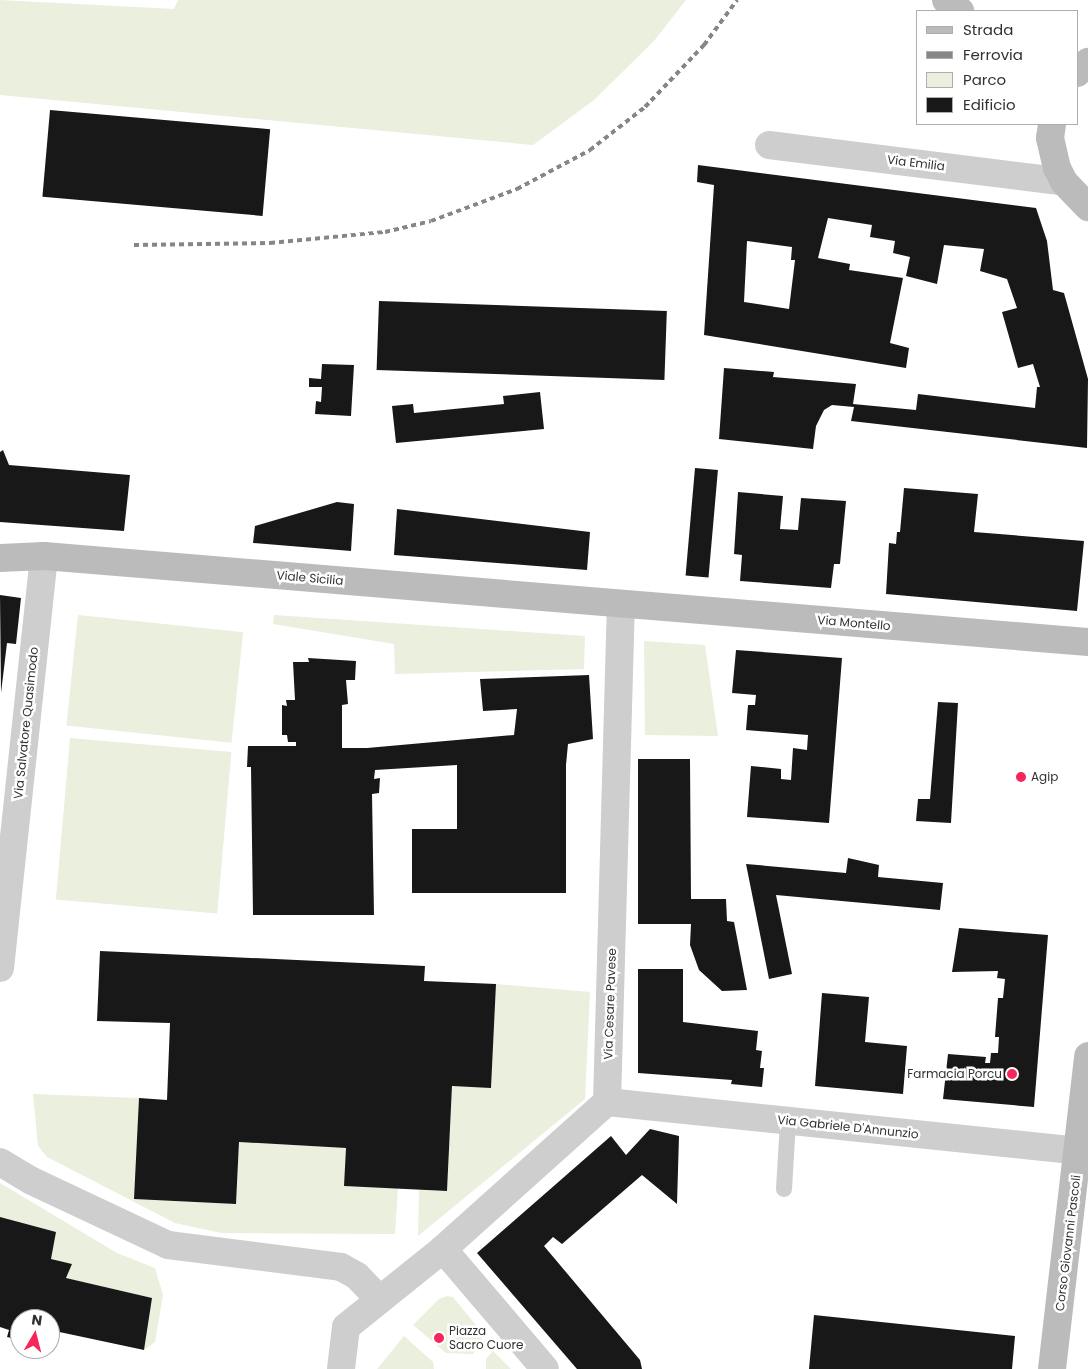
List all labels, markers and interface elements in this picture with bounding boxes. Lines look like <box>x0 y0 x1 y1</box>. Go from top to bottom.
legend <box>916 10 1078 125</box>
text: Strada <box>963 19 1013 40</box>
text: Ferrovia <box>963 44 1023 65</box>
text: Parco <box>963 69 1006 90</box>
text: Edificio <box>963 94 1016 115</box>
street label: Via Emilia <box>886 152 946 174</box>
street label: Viale Sicilia <box>276 568 344 588</box>
street label: Via Montello <box>817 613 891 633</box>
street label: Via Salvatore Quasimodo <box>11 646 41 800</box>
place label: Agip <box>1031 770 1058 784</box>
marker: Agip <box>1015 771 1027 783</box>
street label: Via Cesare Pavese <box>601 948 619 1060</box>
place label: Farmacia Porcu <box>907 1067 1002 1081</box>
marker: Farmacia Porcu <box>1006 1068 1018 1080</box>
street label: Via Gabriele D'Annunzio <box>777 1112 919 1142</box>
street label: Corso Giovanni Pascoli <box>1053 1174 1083 1312</box>
north arrow <box>10 1309 60 1359</box>
text: N <box>30 1310 44 1331</box>
place label: Piazza Sacro Cuore <box>449 1324 523 1352</box>
marker: Piazza Sacro Cuore <box>433 1332 445 1344</box>

